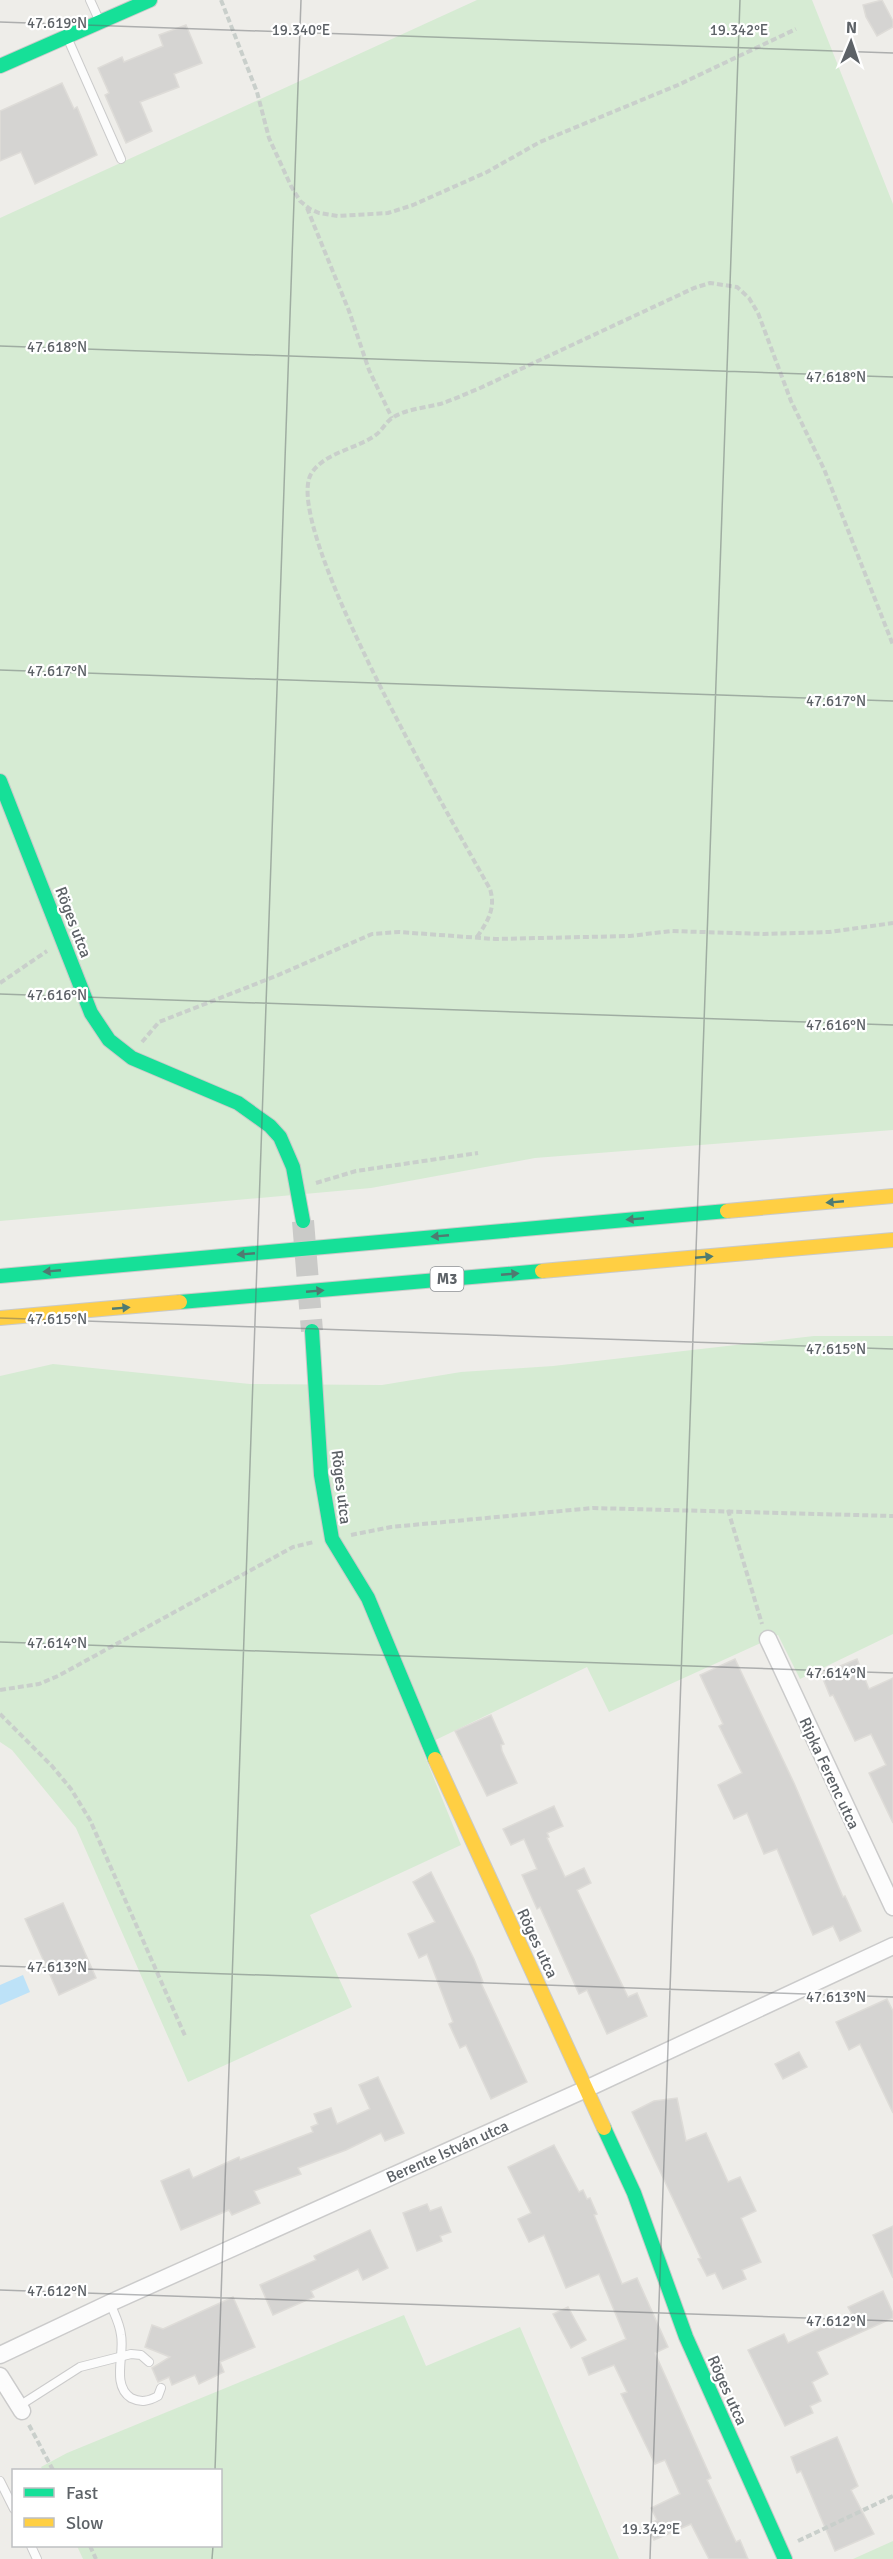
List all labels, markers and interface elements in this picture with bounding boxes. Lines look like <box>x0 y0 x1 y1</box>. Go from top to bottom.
north arrow <box>821 12 881 72</box>
text: 47.619°N <box>27 14 87 32</box>
text: N <box>846 18 857 38</box>
text: 19.340°E <box>272 21 330 39</box>
text: 19.342°E <box>710 21 768 39</box>
text: 47.618°N <box>27 338 87 356</box>
text: 47.618°N <box>806 368 866 386</box>
text: 47.617°N <box>27 662 87 680</box>
text: 47.617°N <box>806 692 866 710</box>
street label: Röges utca <box>50 884 96 961</box>
text: 47.616°N <box>27 986 87 1004</box>
text: 47.616°N <box>806 1016 866 1034</box>
one-way arrow <box>825 1197 844 1207</box>
one-way arrow <box>625 1214 644 1224</box>
one-way arrow <box>431 1231 450 1241</box>
one-way arrow <box>236 1249 255 1259</box>
one-way arrow <box>694 1252 713 1262</box>
one-way arrow <box>42 1266 61 1276</box>
road number: M3 <box>430 1267 464 1291</box>
one-way arrow <box>500 1269 519 1279</box>
one-way arrow <box>306 1286 325 1296</box>
one-way arrow <box>112 1303 131 1312</box>
text: 47.615°N <box>27 1310 87 1328</box>
text: 47.615°N <box>806 1340 866 1358</box>
street label: Röges utca <box>327 1449 355 1525</box>
text: 47.614°N <box>27 1634 87 1652</box>
text: 47.614°N <box>806 1664 866 1682</box>
street label: Ripka Ferenc utca <box>794 1714 864 1833</box>
street label: Röges utca <box>512 1905 562 1981</box>
text: 47.613°N <box>27 1958 87 1976</box>
text: 47.613°N <box>806 1988 866 2006</box>
street label: Berente István utca <box>383 2116 512 2188</box>
text: 47.612°N <box>27 2282 87 2300</box>
text: 47.612°N <box>806 2312 866 2330</box>
street label: Röges utca <box>703 2352 751 2429</box>
legend <box>12 2469 222 2547</box>
text: Fast <box>66 2482 98 2504</box>
text: Slow <box>66 2512 103 2534</box>
text: 19.342°E <box>622 2520 680 2538</box>

